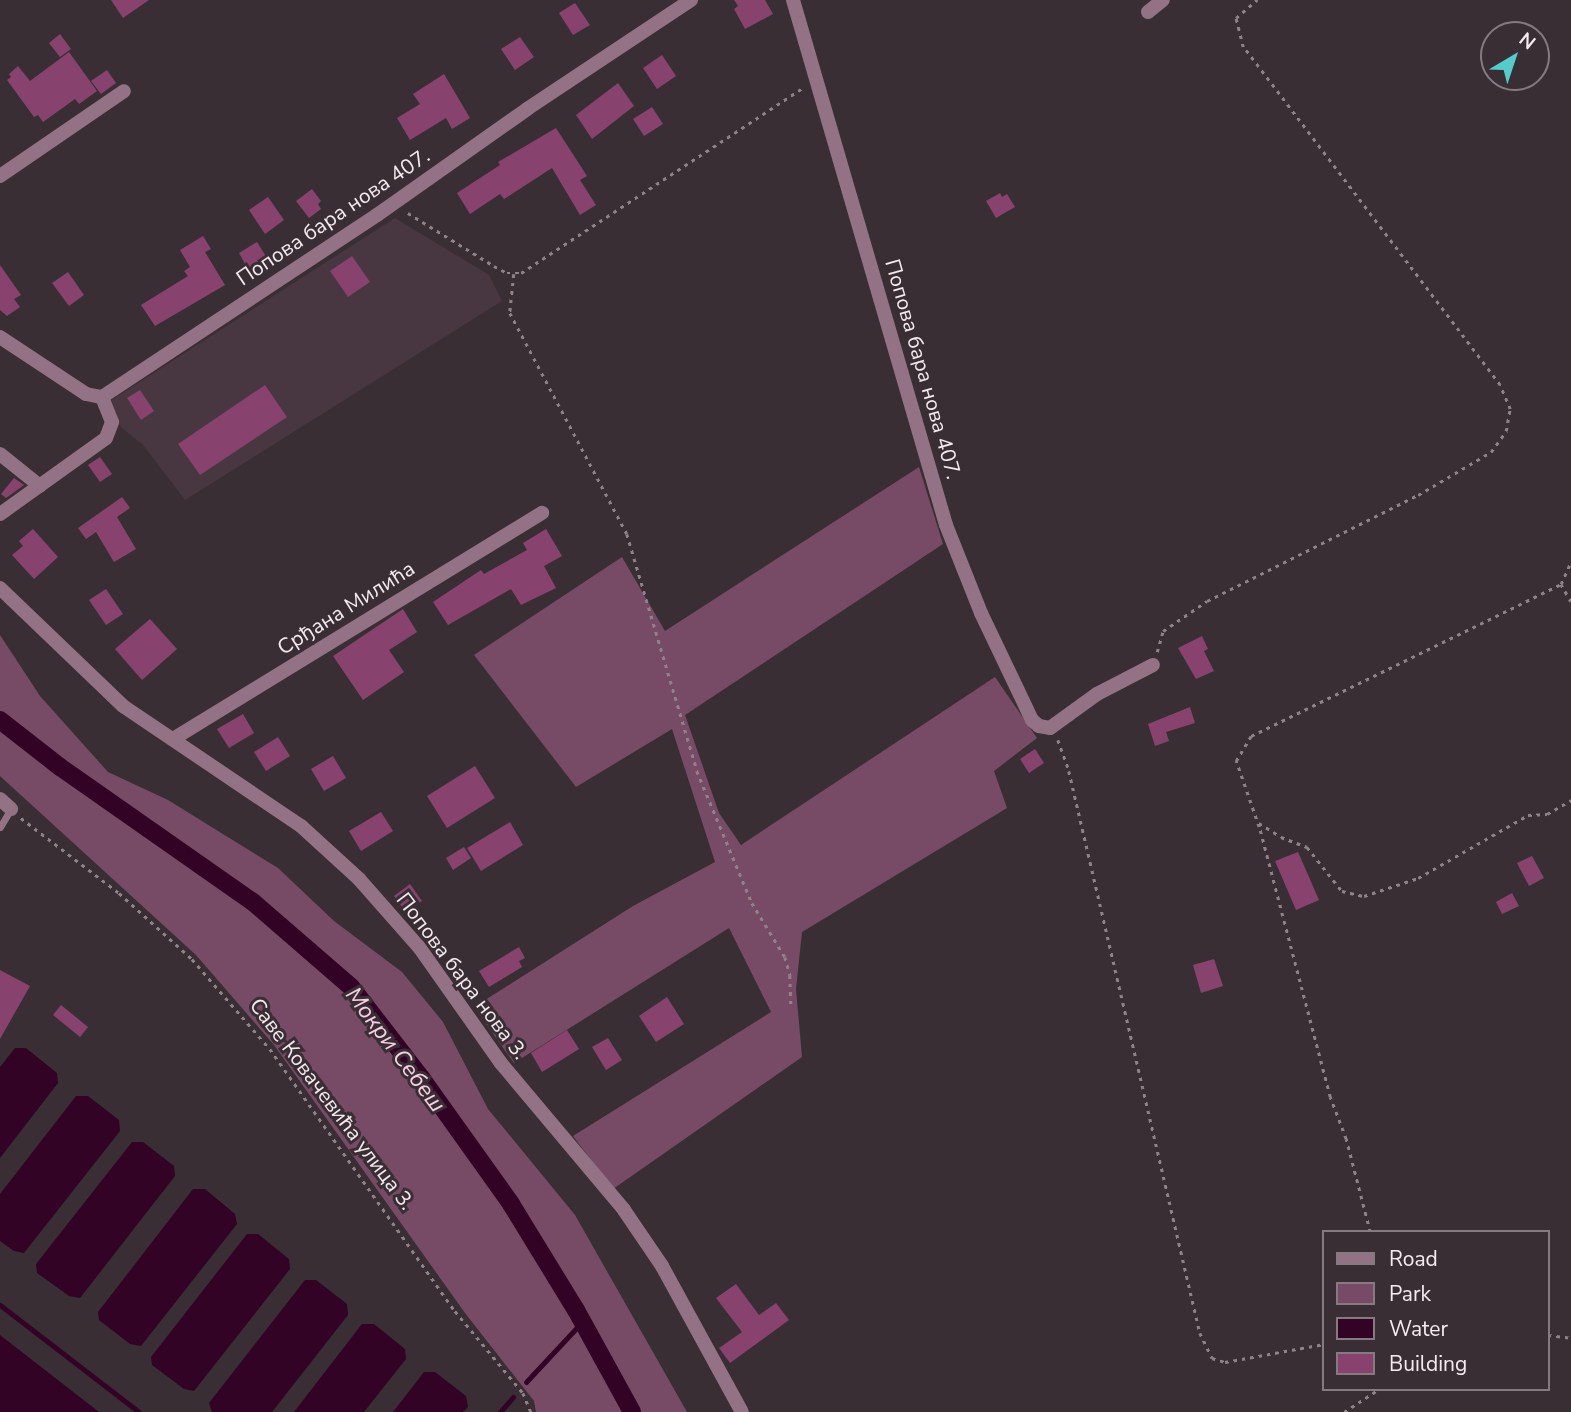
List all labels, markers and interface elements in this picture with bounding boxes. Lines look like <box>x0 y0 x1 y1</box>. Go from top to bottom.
north arrow <box>1480 21 1550 91</box>
text: N <box>1513 27 1541 56</box>
street label: Попова бара нова 407. <box>232 143 434 291</box>
street label: Попова бара нова 407. <box>880 256 966 482</box>
street label: Срђана Милића <box>273 556 419 660</box>
street label: Попова бара нова 3. <box>391 888 533 1064</box>
water label: Мокри Себеш <box>339 982 451 1118</box>
street label: Саве Ковачевића улица 3. <box>244 993 420 1215</box>
legend <box>1322 1230 1550 1391</box>
text: Road <box>1389 1245 1438 1273</box>
text: Park <box>1389 1280 1431 1308</box>
text: Water <box>1389 1315 1448 1343</box>
text: Building <box>1389 1350 1467 1378</box>

